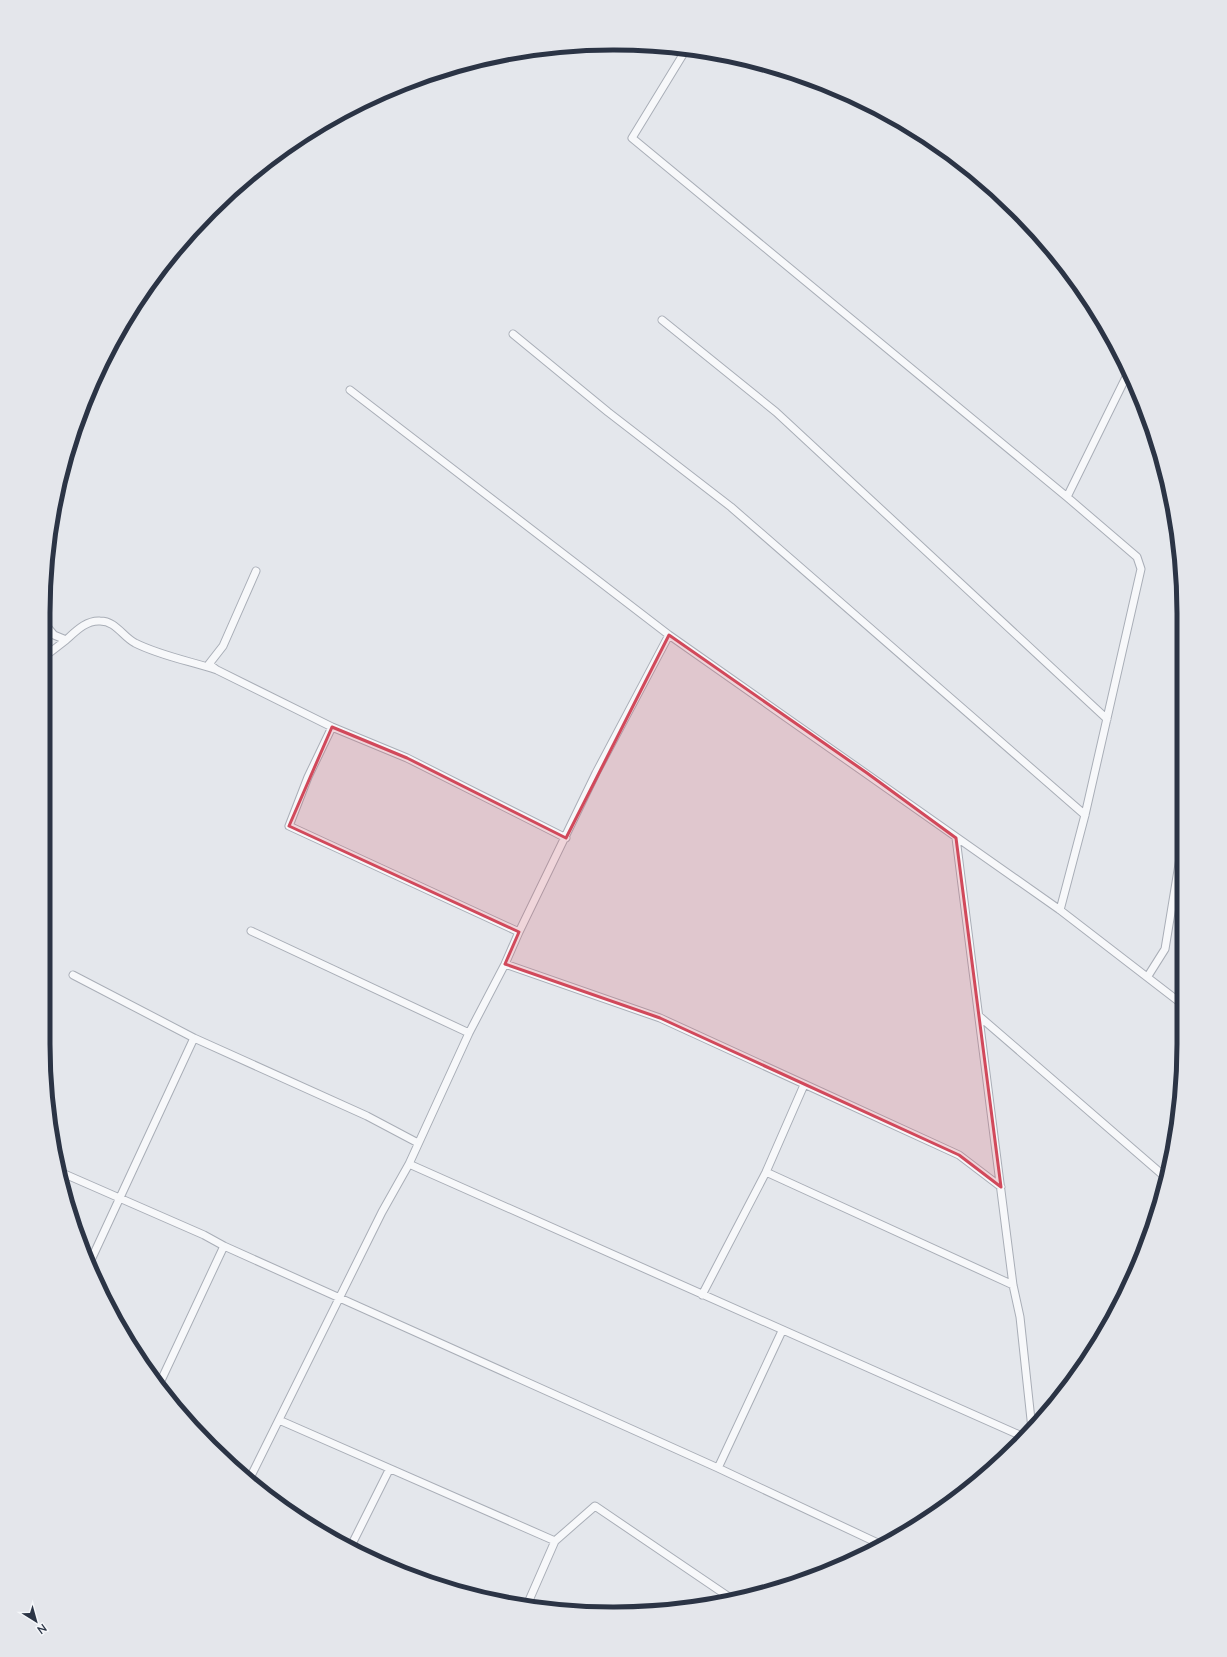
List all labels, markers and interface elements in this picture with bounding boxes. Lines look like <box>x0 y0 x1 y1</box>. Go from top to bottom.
north arrow <box>16 1601 56 1641</box>
text: N <box>35 1622 50 1637</box>

